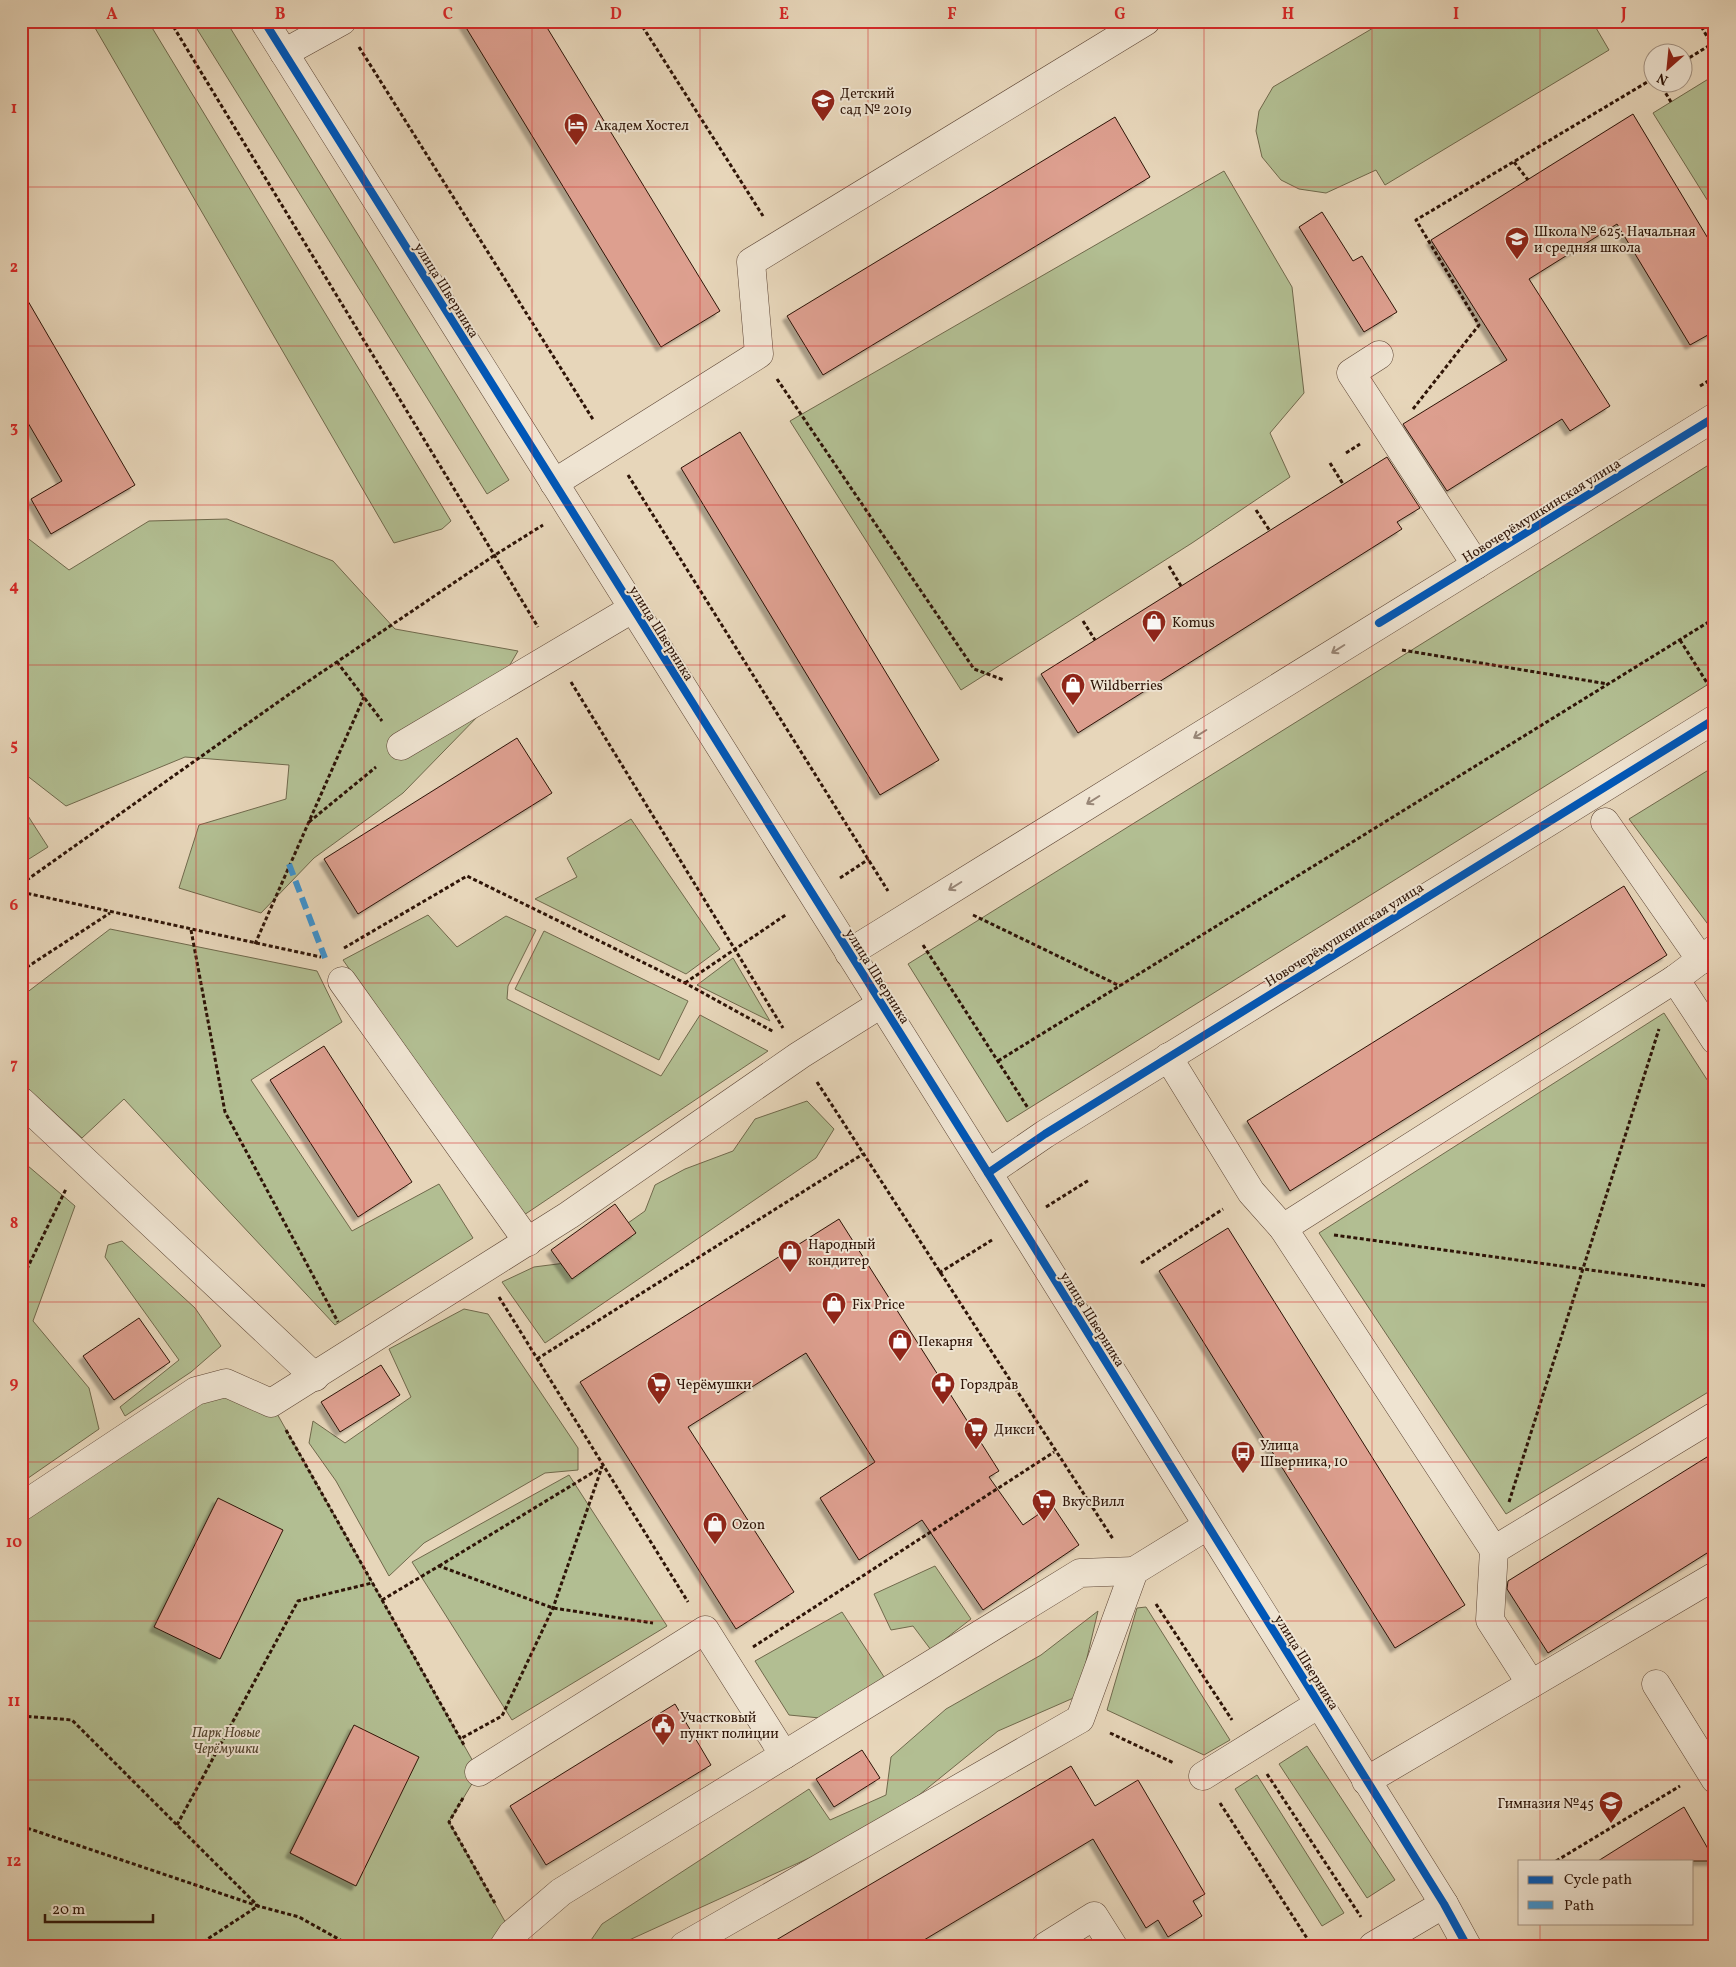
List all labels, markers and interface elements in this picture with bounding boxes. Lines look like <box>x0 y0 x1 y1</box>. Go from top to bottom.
text: A <box>106 4 118 26</box>
text: B <box>275 4 286 26</box>
text: C <box>443 4 453 26</box>
text: D <box>610 4 622 26</box>
text: E <box>779 4 789 26</box>
text: F <box>947 4 957 26</box>
text: G <box>1114 4 1126 26</box>
text: H <box>1282 4 1294 26</box>
text: I <box>1453 4 1459 26</box>
text: J <box>1620 4 1627 26</box>
north arrow <box>1644 42 1694 92</box>
text: N <box>1654 67 1672 89</box>
place label: Детский сад № 2019 <box>840 85 912 120</box>
school or university icon: Детский сад № 2019 <box>810 88 836 122</box>
text: 1 <box>11 98 17 120</box>
hotel icon: Академ Хостел <box>563 112 589 146</box>
place label: Академ Хостел <box>594 117 689 136</box>
place label: Школа № 625. Начальная и средняя школа <box>1534 223 1696 258</box>
school or university icon: Школа № 625. Начальная и средняя школа <box>1504 226 1530 260</box>
street label: улица Шверника <box>409 239 483 342</box>
text: 2 <box>10 257 18 279</box>
text: 3 <box>10 417 18 439</box>
street label: Новочерёмушкинская улица <box>1459 455 1625 568</box>
text: 4 <box>9 576 19 598</box>
street label: улица Шверника <box>624 582 698 685</box>
shop icon: Komus <box>1141 609 1167 643</box>
place label: Komus <box>1172 614 1215 633</box>
one-way arrow <box>1331 644 1345 654</box>
shop icon: Wildberries <box>1060 672 1086 706</box>
place label: Wildberries <box>1090 677 1163 696</box>
one-way arrow <box>1193 730 1207 740</box>
text: 5 <box>10 735 18 757</box>
one-way arrow <box>1087 796 1101 806</box>
street label: Новочерёмушкинская улица <box>1262 879 1428 992</box>
one-way arrow <box>949 881 963 891</box>
text: 6 <box>10 895 19 917</box>
street label: улица Шверника <box>840 925 914 1028</box>
text: 7 <box>10 1054 18 1076</box>
text: 8 <box>10 1213 18 1235</box>
place label: Народный кондитер <box>808 1236 876 1271</box>
shop icon: Народный кондитер <box>777 1239 803 1273</box>
street label: улица Шверника <box>1055 1268 1129 1371</box>
shop icon: Fix Price <box>821 1291 847 1325</box>
place label: Fix Price <box>852 1296 905 1315</box>
shop icon: Пекарня <box>887 1328 913 1362</box>
place label: Пекарня <box>918 1333 973 1352</box>
supermarket icon: Черёмушки <box>646 1371 672 1405</box>
pharmacy icon: Горздрав <box>930 1371 956 1405</box>
text: 9 <box>10 1373 19 1395</box>
place label: Черёмушки <box>676 1376 752 1395</box>
place label: Горздрав <box>960 1376 1018 1395</box>
supermarket icon: Дикси <box>963 1416 989 1450</box>
place label: Дикси <box>994 1421 1035 1440</box>
place label: Улица Шверника, 10 <box>1260 1437 1348 1472</box>
bus stop icon: Улица Шверника, 10 <box>1230 1440 1256 1474</box>
supermarket icon: ВкусВилл <box>1031 1488 1057 1522</box>
place label: ВкусВилл <box>1062 1493 1125 1512</box>
shop icon: Ozon <box>702 1511 728 1545</box>
place label: Ozon <box>732 1516 765 1535</box>
text: 10 <box>6 1532 22 1554</box>
street label: улица Шверника <box>1269 1611 1343 1714</box>
text: 11 <box>8 1691 20 1713</box>
place label: Участковый пункт полиции <box>680 1709 779 1744</box>
public building icon: Участковый пункт полиции <box>650 1712 676 1746</box>
park label: Парк Новые Черёмушки <box>192 1724 260 1759</box>
school or university icon: Гимназия №45 <box>1598 1790 1624 1824</box>
place label: Гимназия №45 <box>1497 1795 1594 1814</box>
text: 12 <box>7 1851 21 1873</box>
legend <box>1518 1860 1694 1924</box>
text: Cycle path <box>1564 1870 1632 1891</box>
scale bar <box>45 1892 152 1924</box>
text: Path <box>1564 1896 1594 1917</box>
text: 20 m <box>52 1900 85 1921</box>

